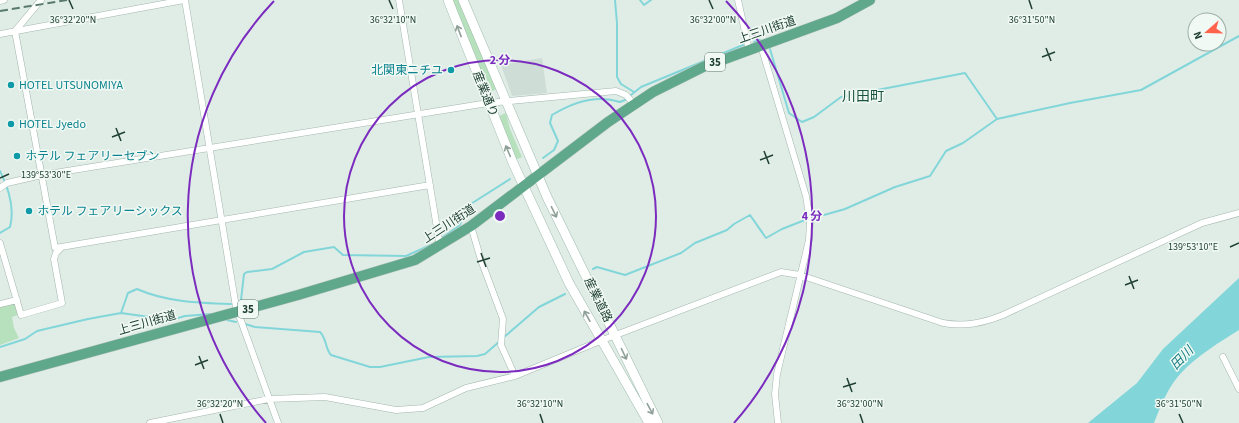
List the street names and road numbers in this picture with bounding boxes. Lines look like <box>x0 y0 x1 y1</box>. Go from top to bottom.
street label: 上三川街道 <box>736 12 798 48</box>
road number: 35 <box>705 53 725 71</box>
street label: 産業通り <box>468 69 502 119</box>
street label: 上三川街道 <box>419 201 479 247</box>
street label: 産業道路 <box>580 275 616 325</box>
road number: 35 <box>238 300 258 318</box>
street label: 上三川街道 <box>116 307 178 339</box>

